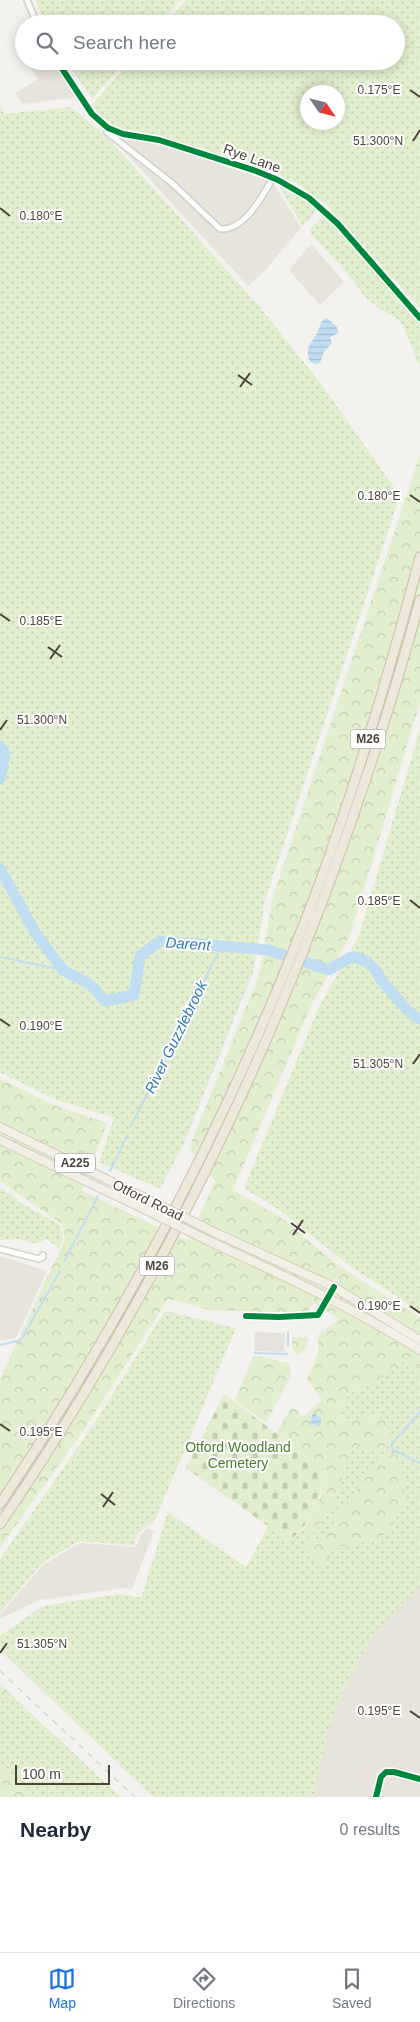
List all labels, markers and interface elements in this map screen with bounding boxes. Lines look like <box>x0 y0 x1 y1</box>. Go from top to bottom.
search box <box>15 15 405 70</box>
icon: search <box>33 29 61 57</box>
text: Search here <box>73 32 177 53</box>
text: 0.175°E <box>358 83 400 97</box>
north arrow <box>300 85 345 130</box>
text: 51.300°N <box>353 134 403 148</box>
street label: Rye Lane <box>221 140 283 176</box>
text: 0.180°E <box>20 209 62 223</box>
text: 0.180°E <box>358 489 400 503</box>
text: 0.185°E <box>20 614 62 628</box>
text: 51.300°N <box>17 713 67 727</box>
road number: M26 <box>350 730 386 749</box>
text: 0.185°E <box>358 894 400 908</box>
water label: Darent <box>165 933 212 954</box>
water label: River Guzzlebrook <box>141 976 211 1096</box>
text: 0.190°E <box>20 1019 62 1033</box>
text: 51.305°N <box>353 1057 403 1071</box>
road number: A225 <box>55 1154 95 1172</box>
street label: Otford Road <box>110 1176 186 1224</box>
road number: M26 <box>140 1256 174 1276</box>
text: 0.190°E <box>358 1299 400 1313</box>
text: 0.195°E <box>20 1425 62 1439</box>
park label: Otford Woodland Cemetery <box>185 1439 291 1471</box>
text: 51.305°N <box>17 1637 67 1651</box>
text: 0.195°E <box>358 1704 400 1718</box>
scale bar <box>15 1762 110 1785</box>
text: 100 m <box>22 1766 61 1782</box>
text: Nearby <box>20 1818 91 1841</box>
text: 0 results <box>340 1821 400 1838</box>
tab: Map <box>48 1965 76 2011</box>
tab: Directions <box>173 1965 235 2011</box>
tab: Saved <box>332 1965 372 2011</box>

